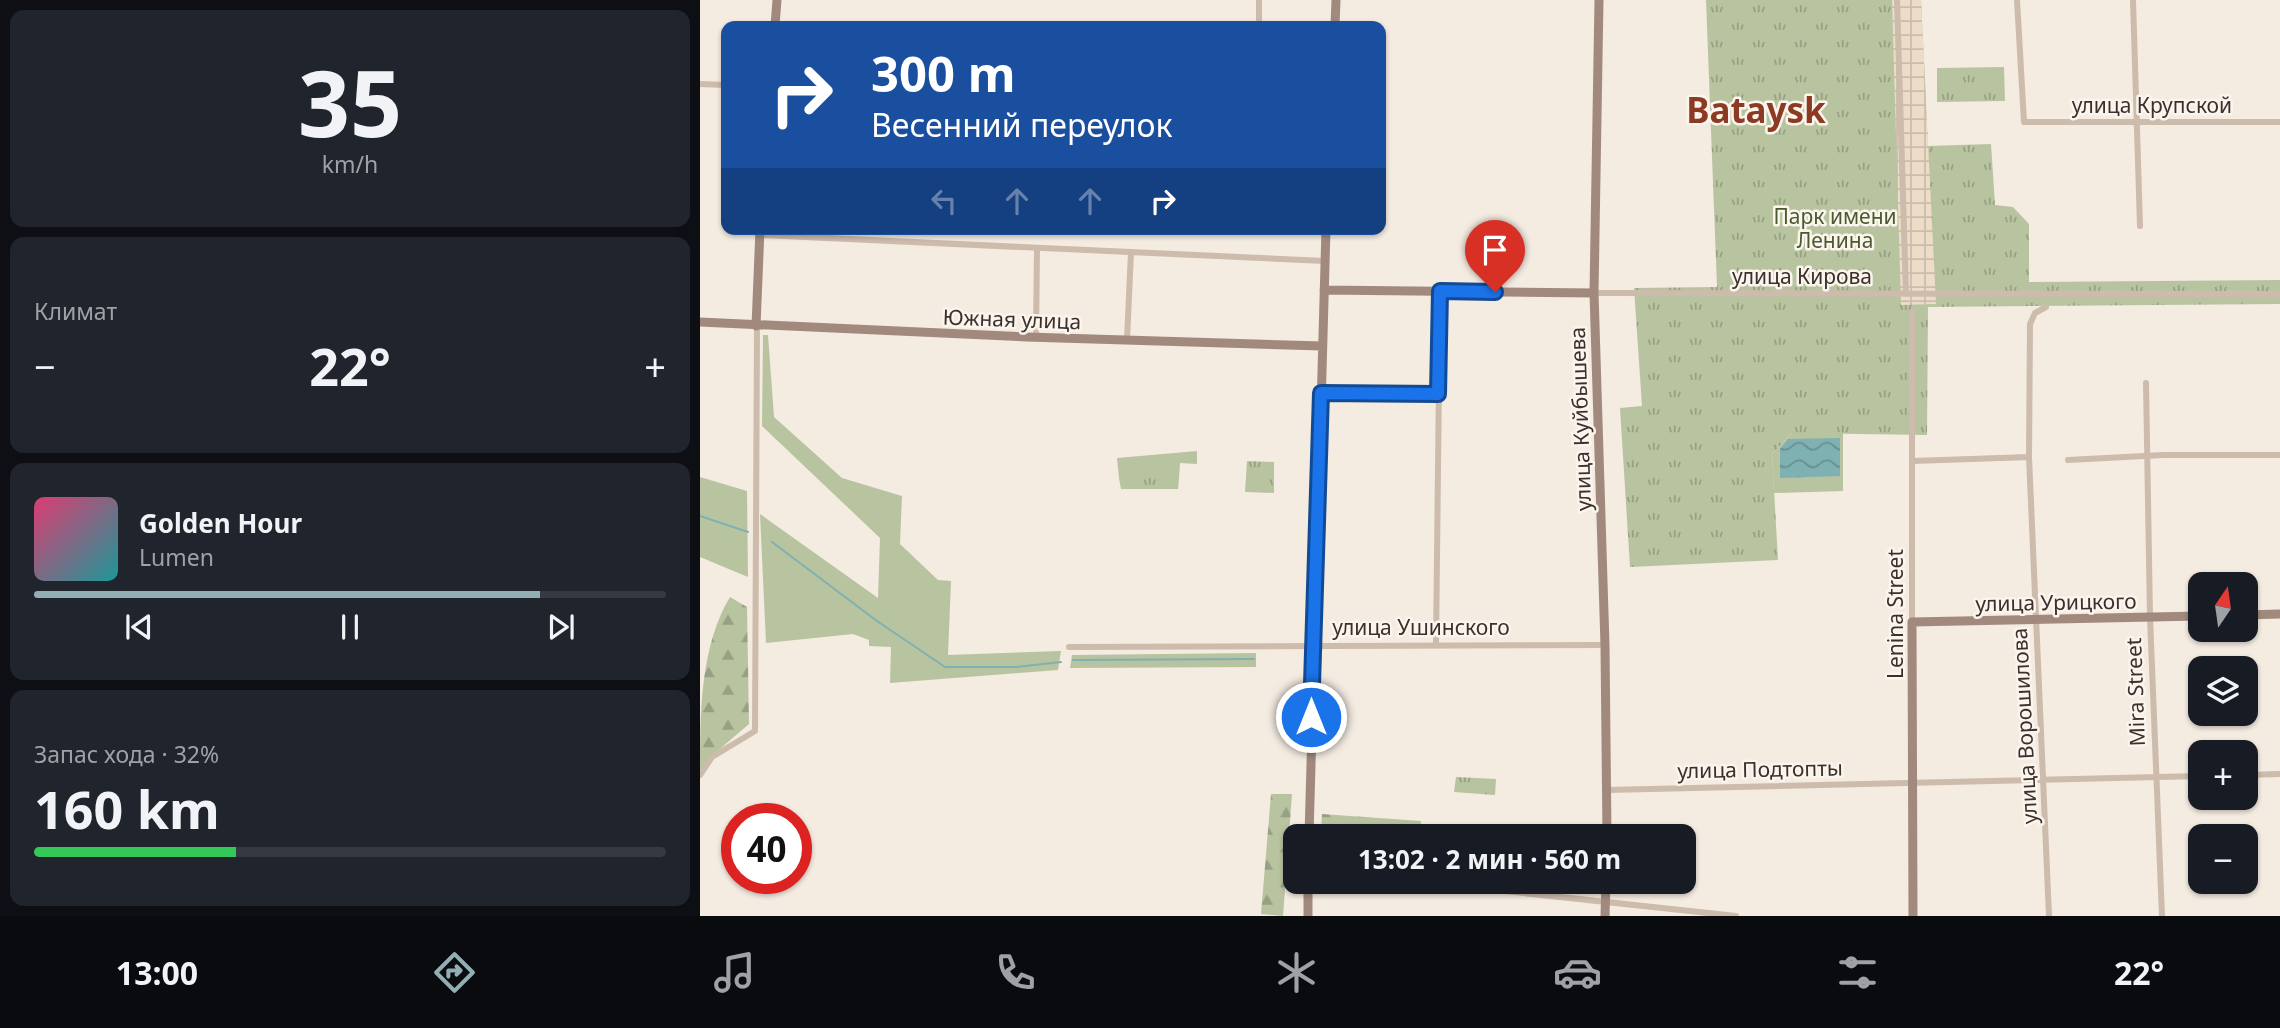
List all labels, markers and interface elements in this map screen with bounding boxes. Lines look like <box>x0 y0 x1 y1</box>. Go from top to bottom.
text: 35 <box>298 40 402 164</box>
text: 300 m <box>871 40 1016 106</box>
icon: right <box>756 49 847 140</box>
district label: Bataysk <box>1686 86 1826 133</box>
street label: улица Крупской <box>2072 91 2232 119</box>
text: Весенний переулок <box>871 103 1173 146</box>
text: km/h <box>322 148 378 180</box>
icon: left <box>925 182 963 220</box>
icon: ahead <box>998 182 1036 220</box>
icon: ahead <box>1071 182 1109 220</box>
icon: right <box>1144 182 1182 220</box>
park label: Парк имени Ленина <box>1773 202 1897 254</box>
pin <box>1465 220 1525 292</box>
icon: arrive <box>1476 231 1514 269</box>
street label: улица Кирова <box>1732 262 1872 290</box>
text: Климат <box>34 295 117 327</box>
street label: Южная улица <box>942 303 1082 335</box>
street label: улица Куйбышева <box>1563 327 1597 511</box>
text: 22° <box>309 330 391 401</box>
text: − <box>34 340 56 392</box>
text: + <box>644 340 666 392</box>
text: Golden Hour <box>139 505 302 541</box>
text: Lumen <box>139 541 214 573</box>
street label: Lenina Street <box>1881 549 1909 679</box>
north arrow <box>2188 572 2258 642</box>
map controls <box>2188 572 2258 894</box>
street label: улица Урицкого <box>1975 587 2137 617</box>
icon: previous <box>120 608 158 646</box>
icon: pause <box>331 608 369 646</box>
icon: next <box>542 608 580 646</box>
street label: улица Ушинского <box>1332 613 1510 641</box>
street label: улица Ворошилова <box>2005 627 2043 825</box>
street label: Mira Street <box>2119 637 2151 747</box>
button: layers <box>2188 656 2258 726</box>
position arrow <box>1274 680 1348 754</box>
text: Запас хода · 32% <box>34 738 219 770</box>
button: + <box>2188 740 2258 810</box>
street label: улица Подтопты <box>1677 754 1843 784</box>
text: 160 km <box>34 773 220 844</box>
speed limit sign: 40 <box>721 803 812 894</box>
button: − <box>2188 824 2258 894</box>
text: 13:02 · 2 мин · 560 m <box>1358 841 1621 877</box>
icon: directions <box>430 948 479 997</box>
icon: music <box>710 948 759 997</box>
icon: phone <box>991 948 1040 997</box>
icon: climate <box>1272 948 1321 997</box>
icon: car <box>1553 948 1602 997</box>
icon: filters <box>1833 948 1882 997</box>
text: 13:00 <box>116 951 198 994</box>
text: 22° <box>2114 951 2164 994</box>

